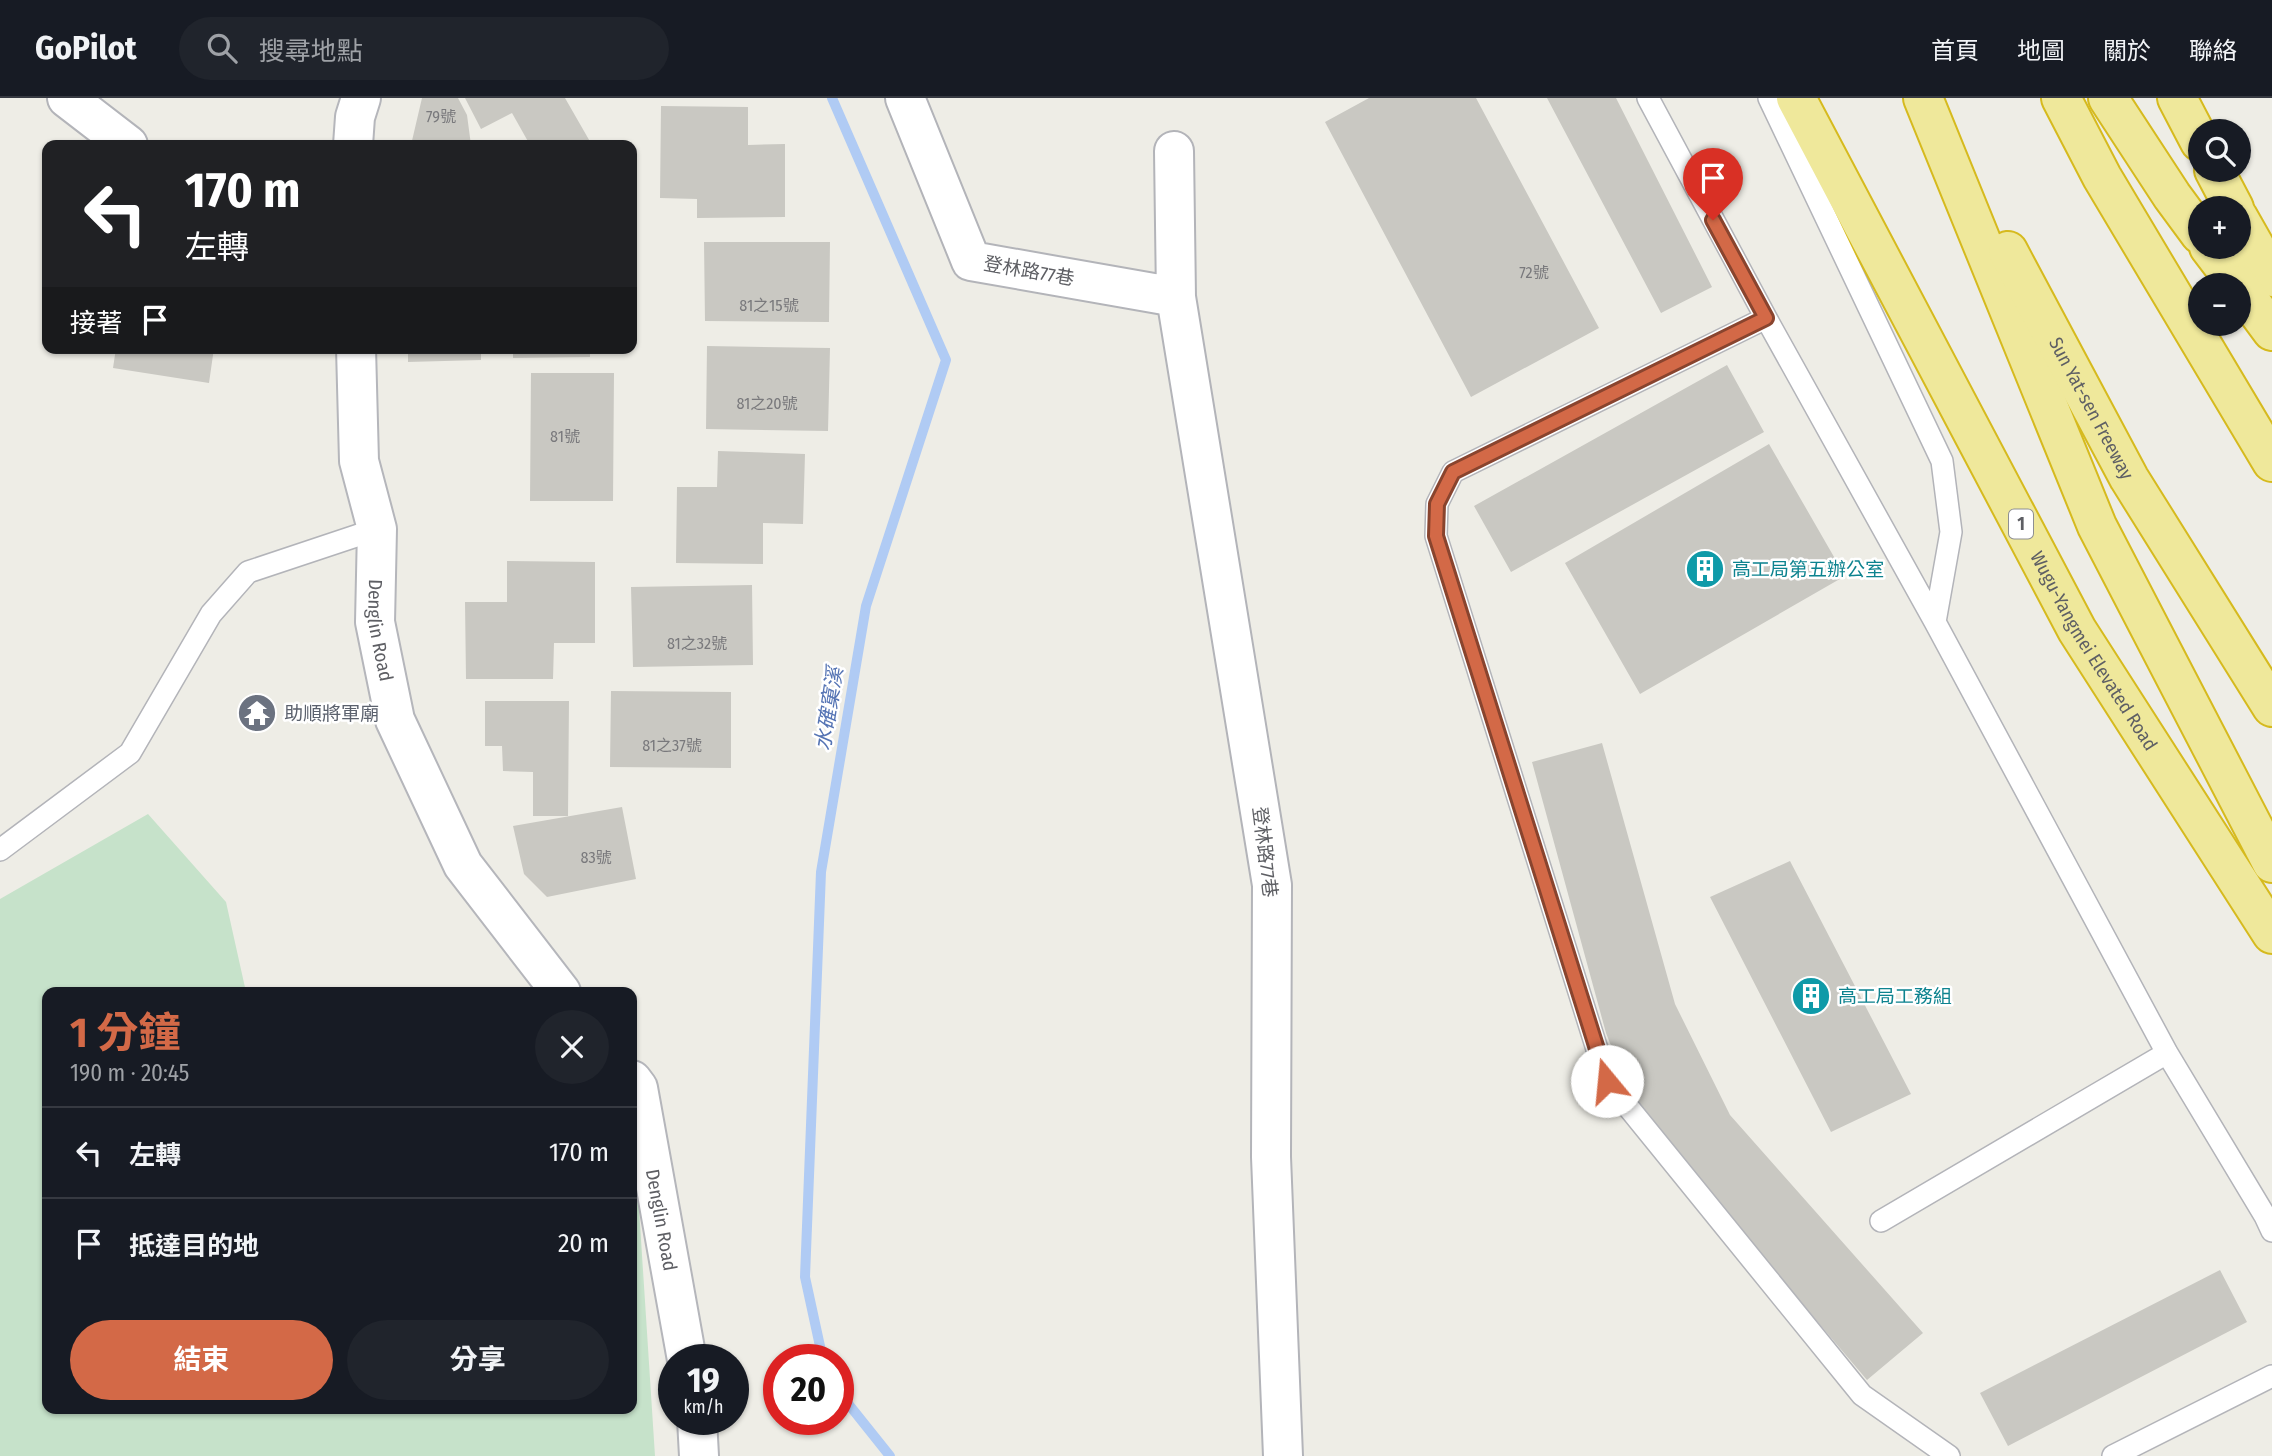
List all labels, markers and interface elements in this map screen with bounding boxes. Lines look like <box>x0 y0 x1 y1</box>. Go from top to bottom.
search box <box>179 17 669 80</box>
text: GoPilot <box>35 28 137 68</box>
icon: search <box>203 29 241 67</box>
text: 搜尋地點 <box>259 36 363 67</box>
text: 首頁 <box>1931 37 1979 65</box>
text: 地圖 <box>2017 37 2065 65</box>
text: 關於 <box>2103 37 2151 65</box>
text: 聯絡 <box>2189 37 2237 65</box>
house number: 79號 <box>426 107 456 126</box>
map controls <box>2188 119 2251 336</box>
button: search <box>2188 119 2251 182</box>
pin <box>1683 148 1743 220</box>
icon: arrive <box>1694 159 1732 197</box>
text: 170 m <box>185 161 301 220</box>
icon: left <box>70 168 161 259</box>
button: + <box>2188 196 2251 259</box>
text: 左轉 <box>185 228 249 266</box>
street label: 登林路77巷 <box>982 252 1076 290</box>
house number: 72號 <box>1519 263 1549 282</box>
button: − <box>2188 273 2251 336</box>
house number: 81之15號 <box>739 296 799 315</box>
icon: arrive <box>136 301 174 339</box>
text: 接著 <box>70 308 122 339</box>
street label: Sun Yat-sen Freeway <box>2044 333 2139 484</box>
house number: 81之20號 <box>736 394 798 413</box>
house number: 81號 <box>550 427 580 446</box>
road number: 1 <box>2009 510 2033 538</box>
street label: Wugu-Yangmei Elevated Road <box>2026 547 2162 754</box>
building icon: 高工局第五辦公室 <box>1684 548 1726 590</box>
place label: 高工局第五辦公室 <box>1732 558 1884 581</box>
street label: Denglin Road <box>363 579 398 683</box>
house number: 81之32號 <box>667 634 727 653</box>
water label: 水確窠溪 <box>810 663 849 753</box>
temple icon: 助順將軍廟 <box>236 692 278 734</box>
place label: 助順將軍廟 <box>284 702 379 725</box>
house number: 81之37號 <box>642 736 702 755</box>
street label: 登林路77巷 <box>1248 805 1282 899</box>
house number: 83號 <box>580 848 612 867</box>
building icon: 高工局工務組 <box>1790 975 1832 1017</box>
place label: 高工局工務組 <box>1838 985 1952 1008</box>
text: 1 分鐘 <box>70 1008 181 1058</box>
button: close <box>535 1010 609 1084</box>
position arrow <box>1570 1044 1644 1118</box>
text: 190 m · 20:45 <box>70 1059 189 1087</box>
icon: left <box>70 1134 108 1172</box>
text: 170 m <box>549 1137 609 1168</box>
text: 左轉 <box>129 1140 181 1171</box>
street label: Denglin Road <box>641 1167 682 1273</box>
icon: arrive <box>70 1225 108 1263</box>
text: 20 m <box>558 1228 609 1259</box>
text: 抵達目的地 <box>129 1231 259 1262</box>
button: 結束 <box>70 1320 333 1400</box>
button: 分享 <box>347 1320 609 1400</box>
speed limit sign: 20 <box>763 1344 854 1435</box>
text: 19 <box>687 1359 720 1401</box>
text: km/h <box>683 1396 724 1418</box>

